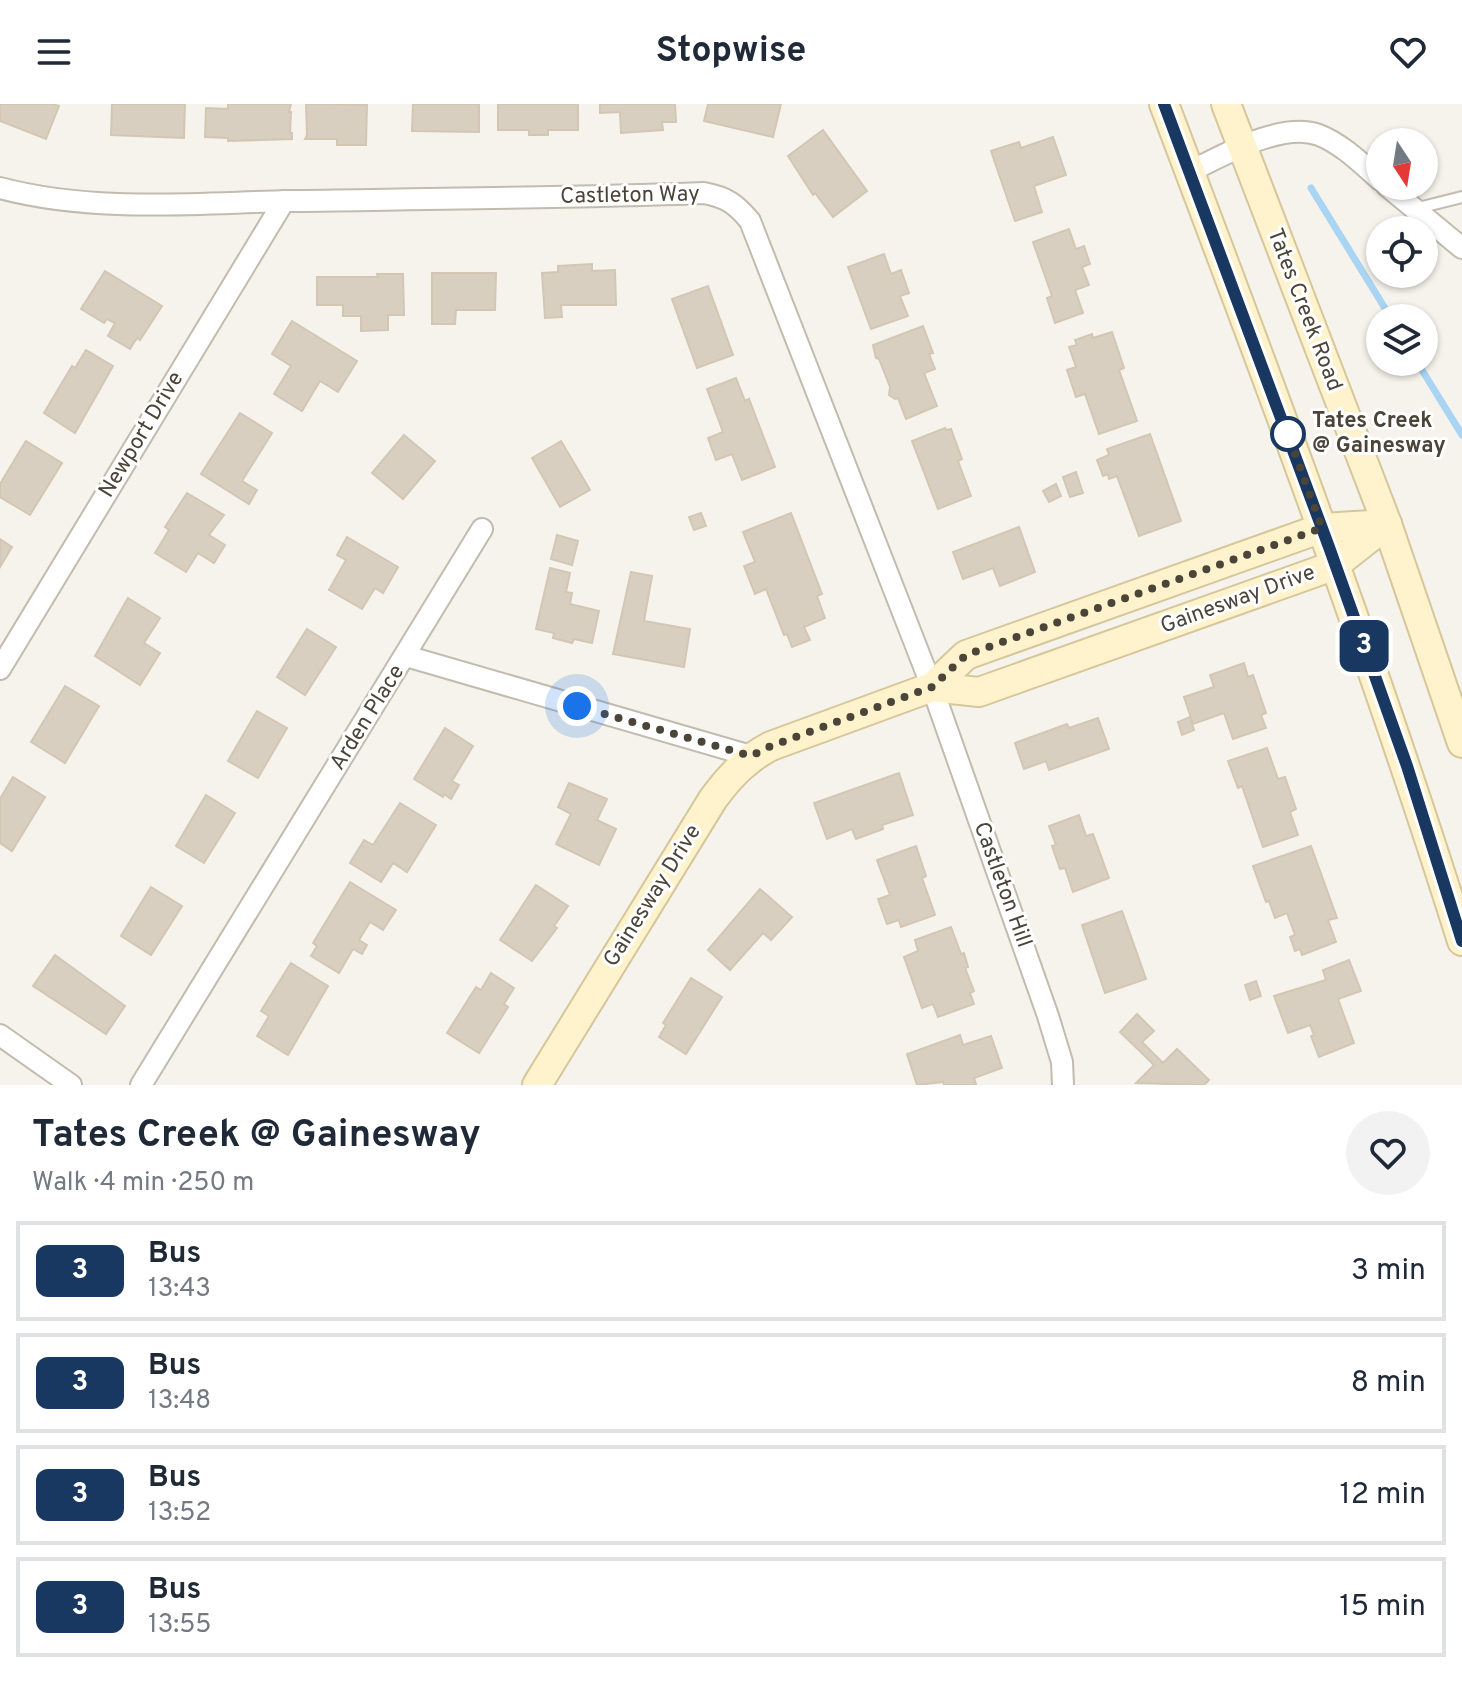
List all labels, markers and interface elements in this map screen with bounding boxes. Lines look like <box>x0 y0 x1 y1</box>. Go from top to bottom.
text: Stopwise <box>656 29 806 75</box>
icon: menu <box>32 30 76 74</box>
icon: heart <box>1386 30 1430 74</box>
north arrow <box>1366 128 1438 200</box>
map controls <box>1366 128 1438 376</box>
street label: Castleton Way <box>560 181 700 211</box>
button: locate <box>1366 216 1438 288</box>
street label: Tates Creek Road <box>1261 225 1347 395</box>
button: layers <box>1366 304 1438 376</box>
street label: Newport Drive <box>94 367 190 503</box>
place label: Tates Creek @ Gainesway <box>1312 408 1446 460</box>
marker: Tates Creek @ Gainesway <box>1271 417 1305 451</box>
street label: Gainesway Drive <box>1157 559 1319 641</box>
line badge: 3 <box>1338 620 1390 672</box>
text: 3 <box>1356 628 1372 664</box>
street label: Arden Place <box>325 660 411 776</box>
your location <box>557 686 597 726</box>
street label: Castleton Hill <box>967 819 1037 951</box>
street label: Gainesway Drive <box>598 820 708 972</box>
button: heart <box>1346 1111 1430 1195</box>
text: Tates Creek @ Gainesway <box>32 1112 481 1161</box>
text: Walk · 4 min · 250 m <box>32 1167 254 1200</box>
text: Bus <box>148 1236 201 1273</box>
text: 3 <box>72 1253 88 1289</box>
text: 3 min <box>1351 1253 1426 1290</box>
text: 13:43 <box>148 1273 211 1306</box>
text: Bus <box>148 1348 201 1385</box>
text: 3 <box>72 1365 88 1401</box>
text: 8 min <box>1351 1365 1426 1402</box>
text: 13:48 <box>148 1385 211 1418</box>
text: Bus <box>148 1460 201 1497</box>
text: 3 <box>72 1477 88 1513</box>
text: 12 min <box>1339 1477 1426 1514</box>
text: 13:52 <box>148 1497 211 1530</box>
text: Bus <box>148 1572 201 1609</box>
text: 3 <box>72 1589 88 1625</box>
text: 15 min <box>1339 1589 1426 1626</box>
text: 13:55 <box>148 1609 212 1642</box>

